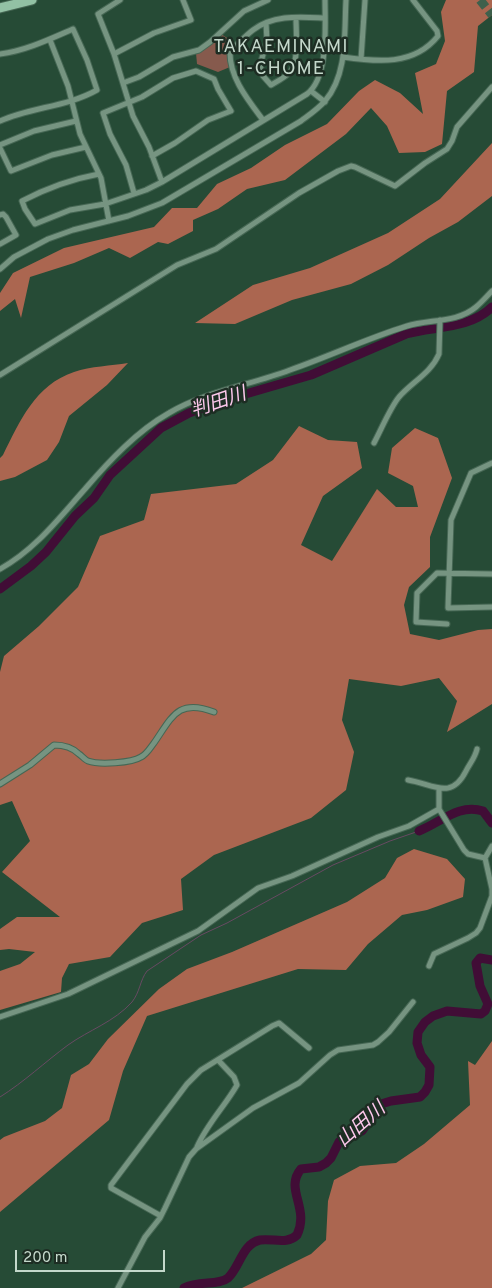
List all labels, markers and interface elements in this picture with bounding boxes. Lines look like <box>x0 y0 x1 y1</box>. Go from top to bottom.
district label: TAKAEMINAMI 1-CHOME <box>212 37 350 81</box>
water label: 判田川 <box>188 384 250 424</box>
water label: 山田川 <box>333 1099 391 1153</box>
scale bar <box>18 1240 168 1272</box>
text: 200 m <box>23 1249 68 1268</box>

